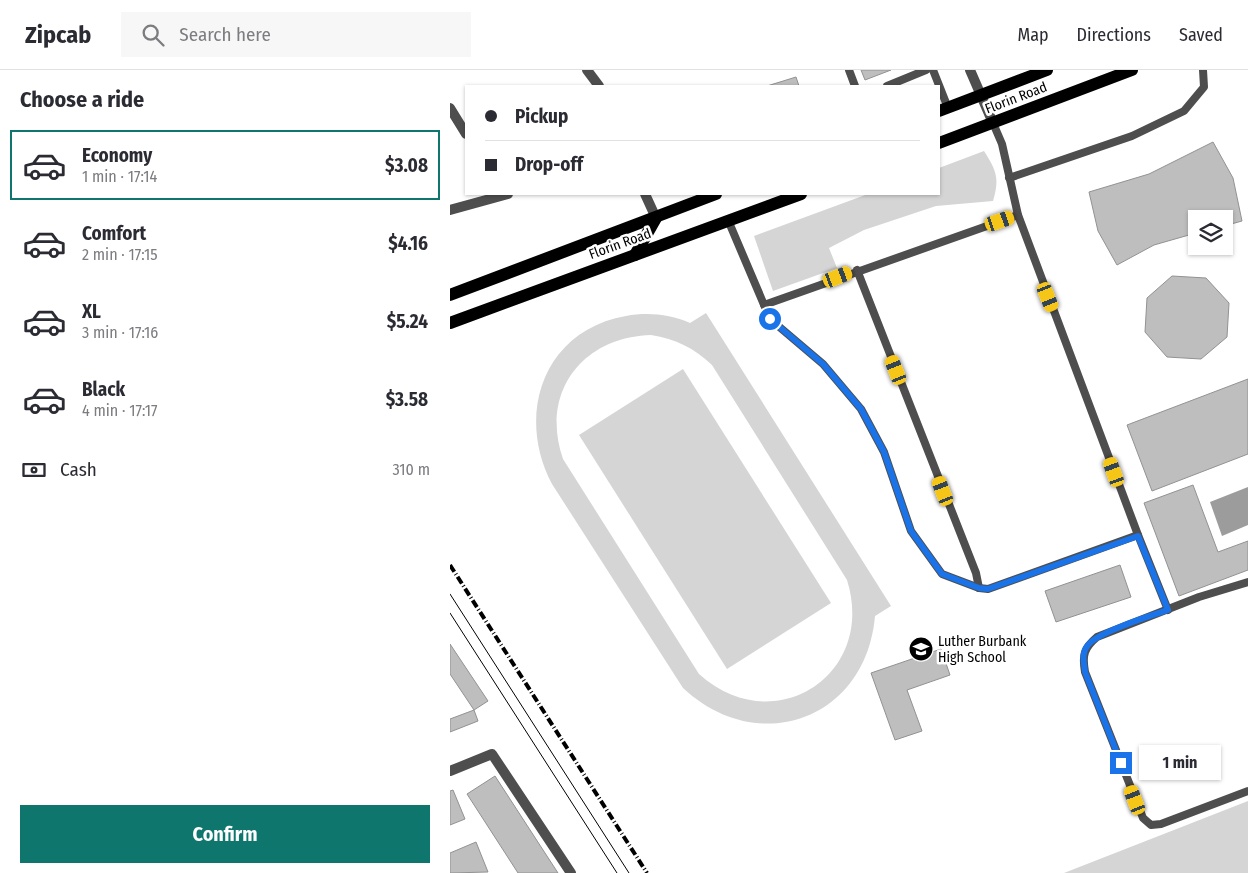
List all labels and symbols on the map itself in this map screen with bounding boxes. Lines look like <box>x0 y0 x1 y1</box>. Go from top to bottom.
street label: Florin Road <box>983 78 1049 118</box>
car <box>983 209 1016 233</box>
street label: Florin Road <box>587 225 653 263</box>
car <box>821 265 854 289</box>
car <box>1035 280 1060 314</box>
route start <box>759 308 781 330</box>
car <box>883 353 908 387</box>
car <box>1101 455 1126 489</box>
car <box>930 474 955 508</box>
place label: Luther Burbank High School <box>938 633 1027 666</box>
school or university icon: Luther Burbank High School <box>908 636 934 662</box>
callout: 1 min <box>1138 746 1221 780</box>
route end <box>1110 752 1132 774</box>
car <box>1122 783 1147 817</box>

